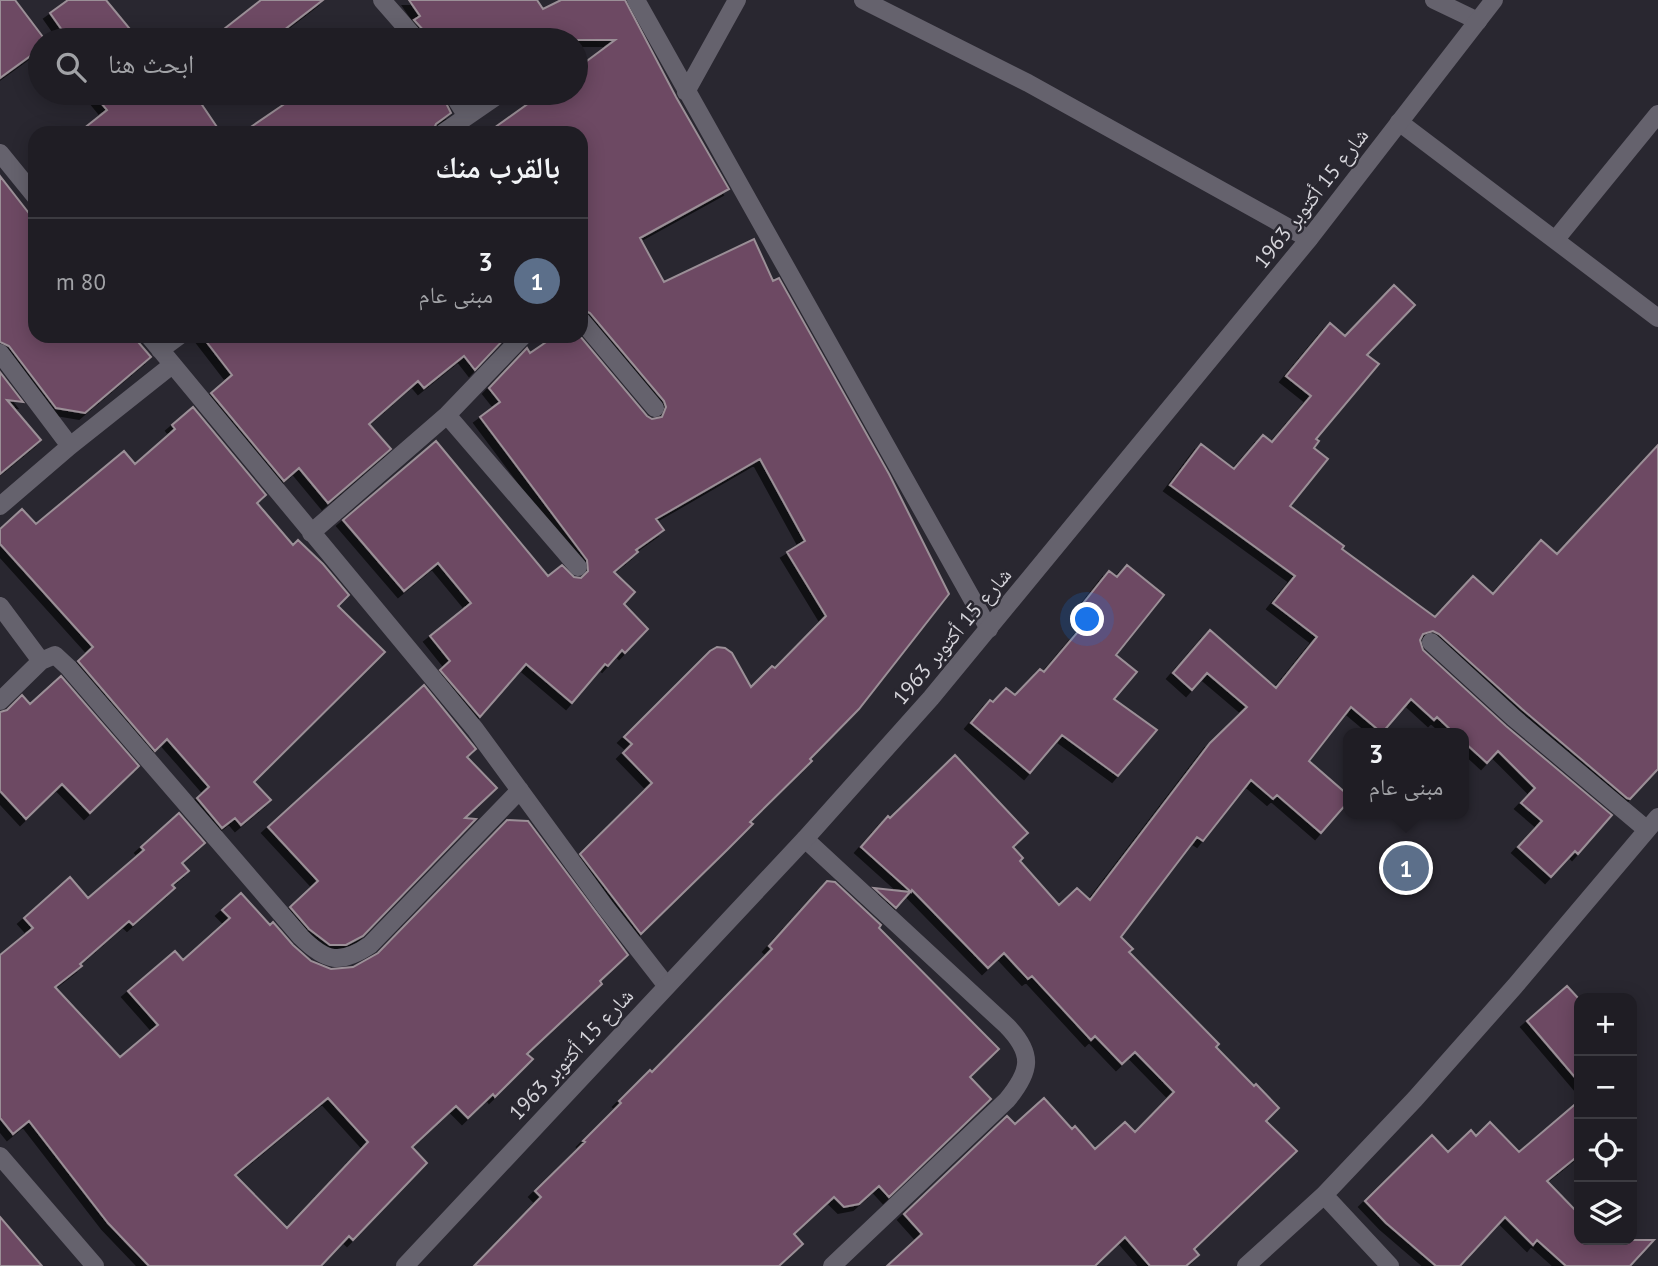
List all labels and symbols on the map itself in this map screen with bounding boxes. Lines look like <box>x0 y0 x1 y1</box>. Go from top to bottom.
street label: شارع 15 أكتوبر 1963 <box>1248 122 1374 274</box>
street label: شارع 15 أكتوبر 1963 <box>887 562 1017 710</box>
your location <box>1070 602 1104 636</box>
pin: 1 <box>1383 842 1429 894</box>
street label: شارع 15 أكتوبر 1963 <box>503 982 639 1126</box>

